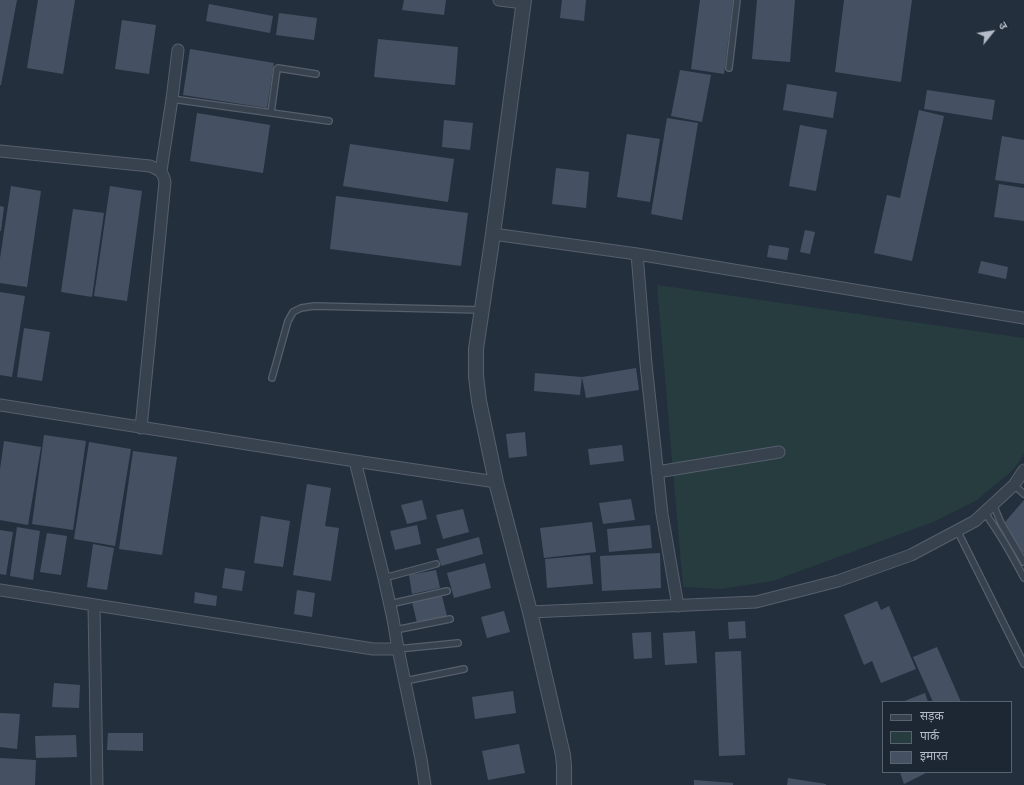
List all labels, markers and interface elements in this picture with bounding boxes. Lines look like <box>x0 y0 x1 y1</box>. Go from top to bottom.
north arrow <box>972 12 1012 52</box>
text: उ <box>996 20 1010 32</box>
legend <box>882 701 1012 773</box>
text: सड़क <box>920 709 944 723</box>
text: पार्क <box>920 729 939 743</box>
text: इमारत <box>920 749 948 763</box>

